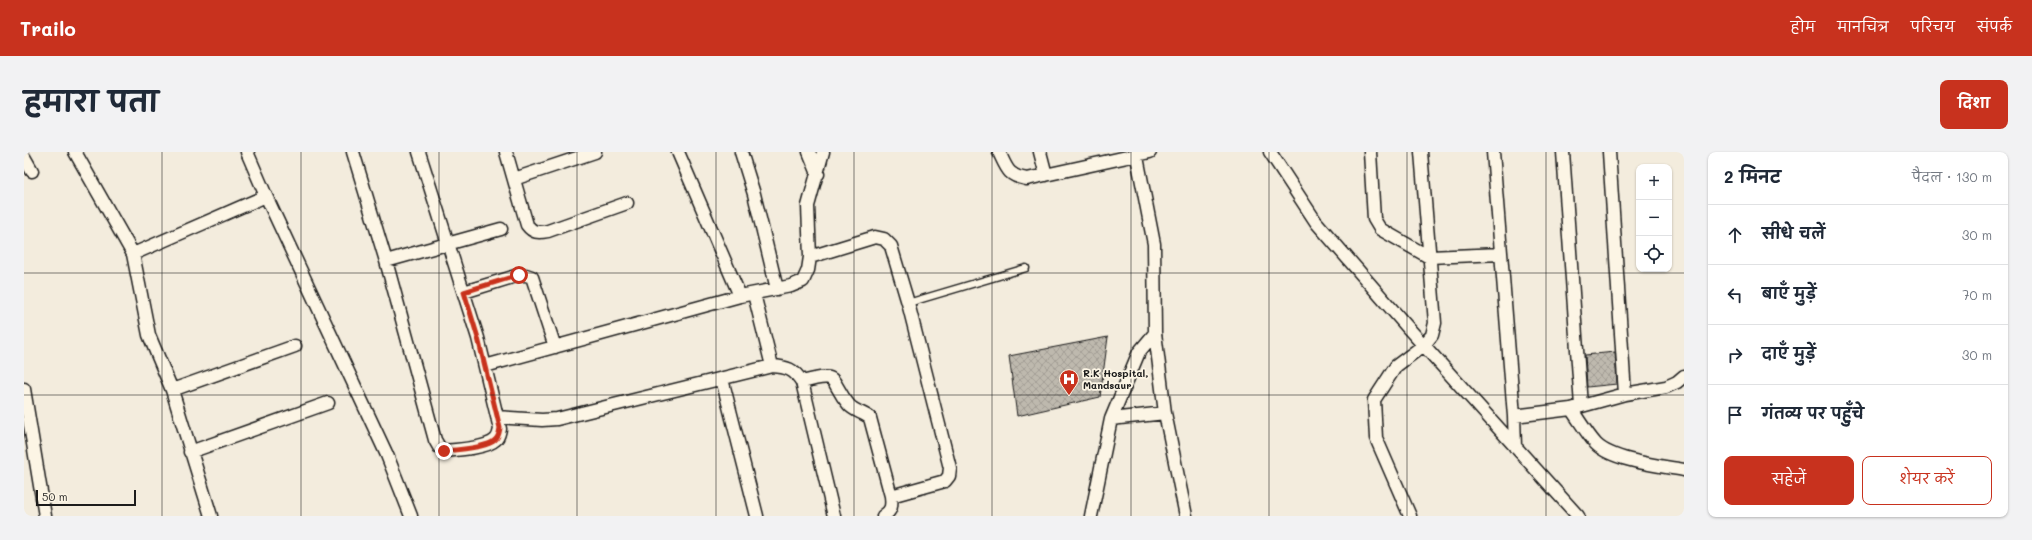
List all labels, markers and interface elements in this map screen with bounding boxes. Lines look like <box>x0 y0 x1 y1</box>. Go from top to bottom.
text: Trailo <box>20 16 76 41</box>
text: होम <box>1791 17 1815 36</box>
text: मानचित्र <box>1837 17 1889 36</box>
text: परिचय <box>1911 17 1955 36</box>
text: संपर्क <box>1977 17 2012 36</box>
button: दिशा <box>1940 80 2008 129</box>
text: हमारा पता <box>24 83 159 119</box>
map controls <box>1636 164 1672 272</box>
button: + <box>1636 164 1672 200</box>
text: 2 मिनट <box>1724 165 1781 187</box>
text: पैदल · 130 m <box>1912 168 1992 185</box>
button: − <box>1636 200 1672 236</box>
text: सीधे चलें <box>1762 223 1825 243</box>
icon: ahead <box>1724 224 1746 246</box>
text: 30 m <box>1962 226 1992 243</box>
button: locate <box>1636 236 1672 272</box>
route start <box>510 266 528 284</box>
text: बाएँ मुड़ें <box>1762 283 1816 303</box>
icon: left <box>1724 284 1746 306</box>
text: 70 m <box>1962 286 1992 303</box>
text: दाएँ मुड़ें <box>1762 343 1816 363</box>
icon: right <box>1724 344 1746 366</box>
text: 30 m <box>1962 346 1992 363</box>
place label: R.K Hospital, Mandsaur <box>1083 366 1148 392</box>
hospital icon: R.K Hospital, Mandsaur <box>1058 368 1080 396</box>
text: गंतव्य पर पहुँचे <box>1762 403 1864 423</box>
icon: arrive <box>1724 404 1746 426</box>
route end <box>435 442 453 460</box>
button: सहेजें <box>1724 456 1854 505</box>
button: शेयर करें <box>1862 456 1992 505</box>
scale bar <box>36 488 136 507</box>
text: 50 m <box>42 489 68 504</box>

